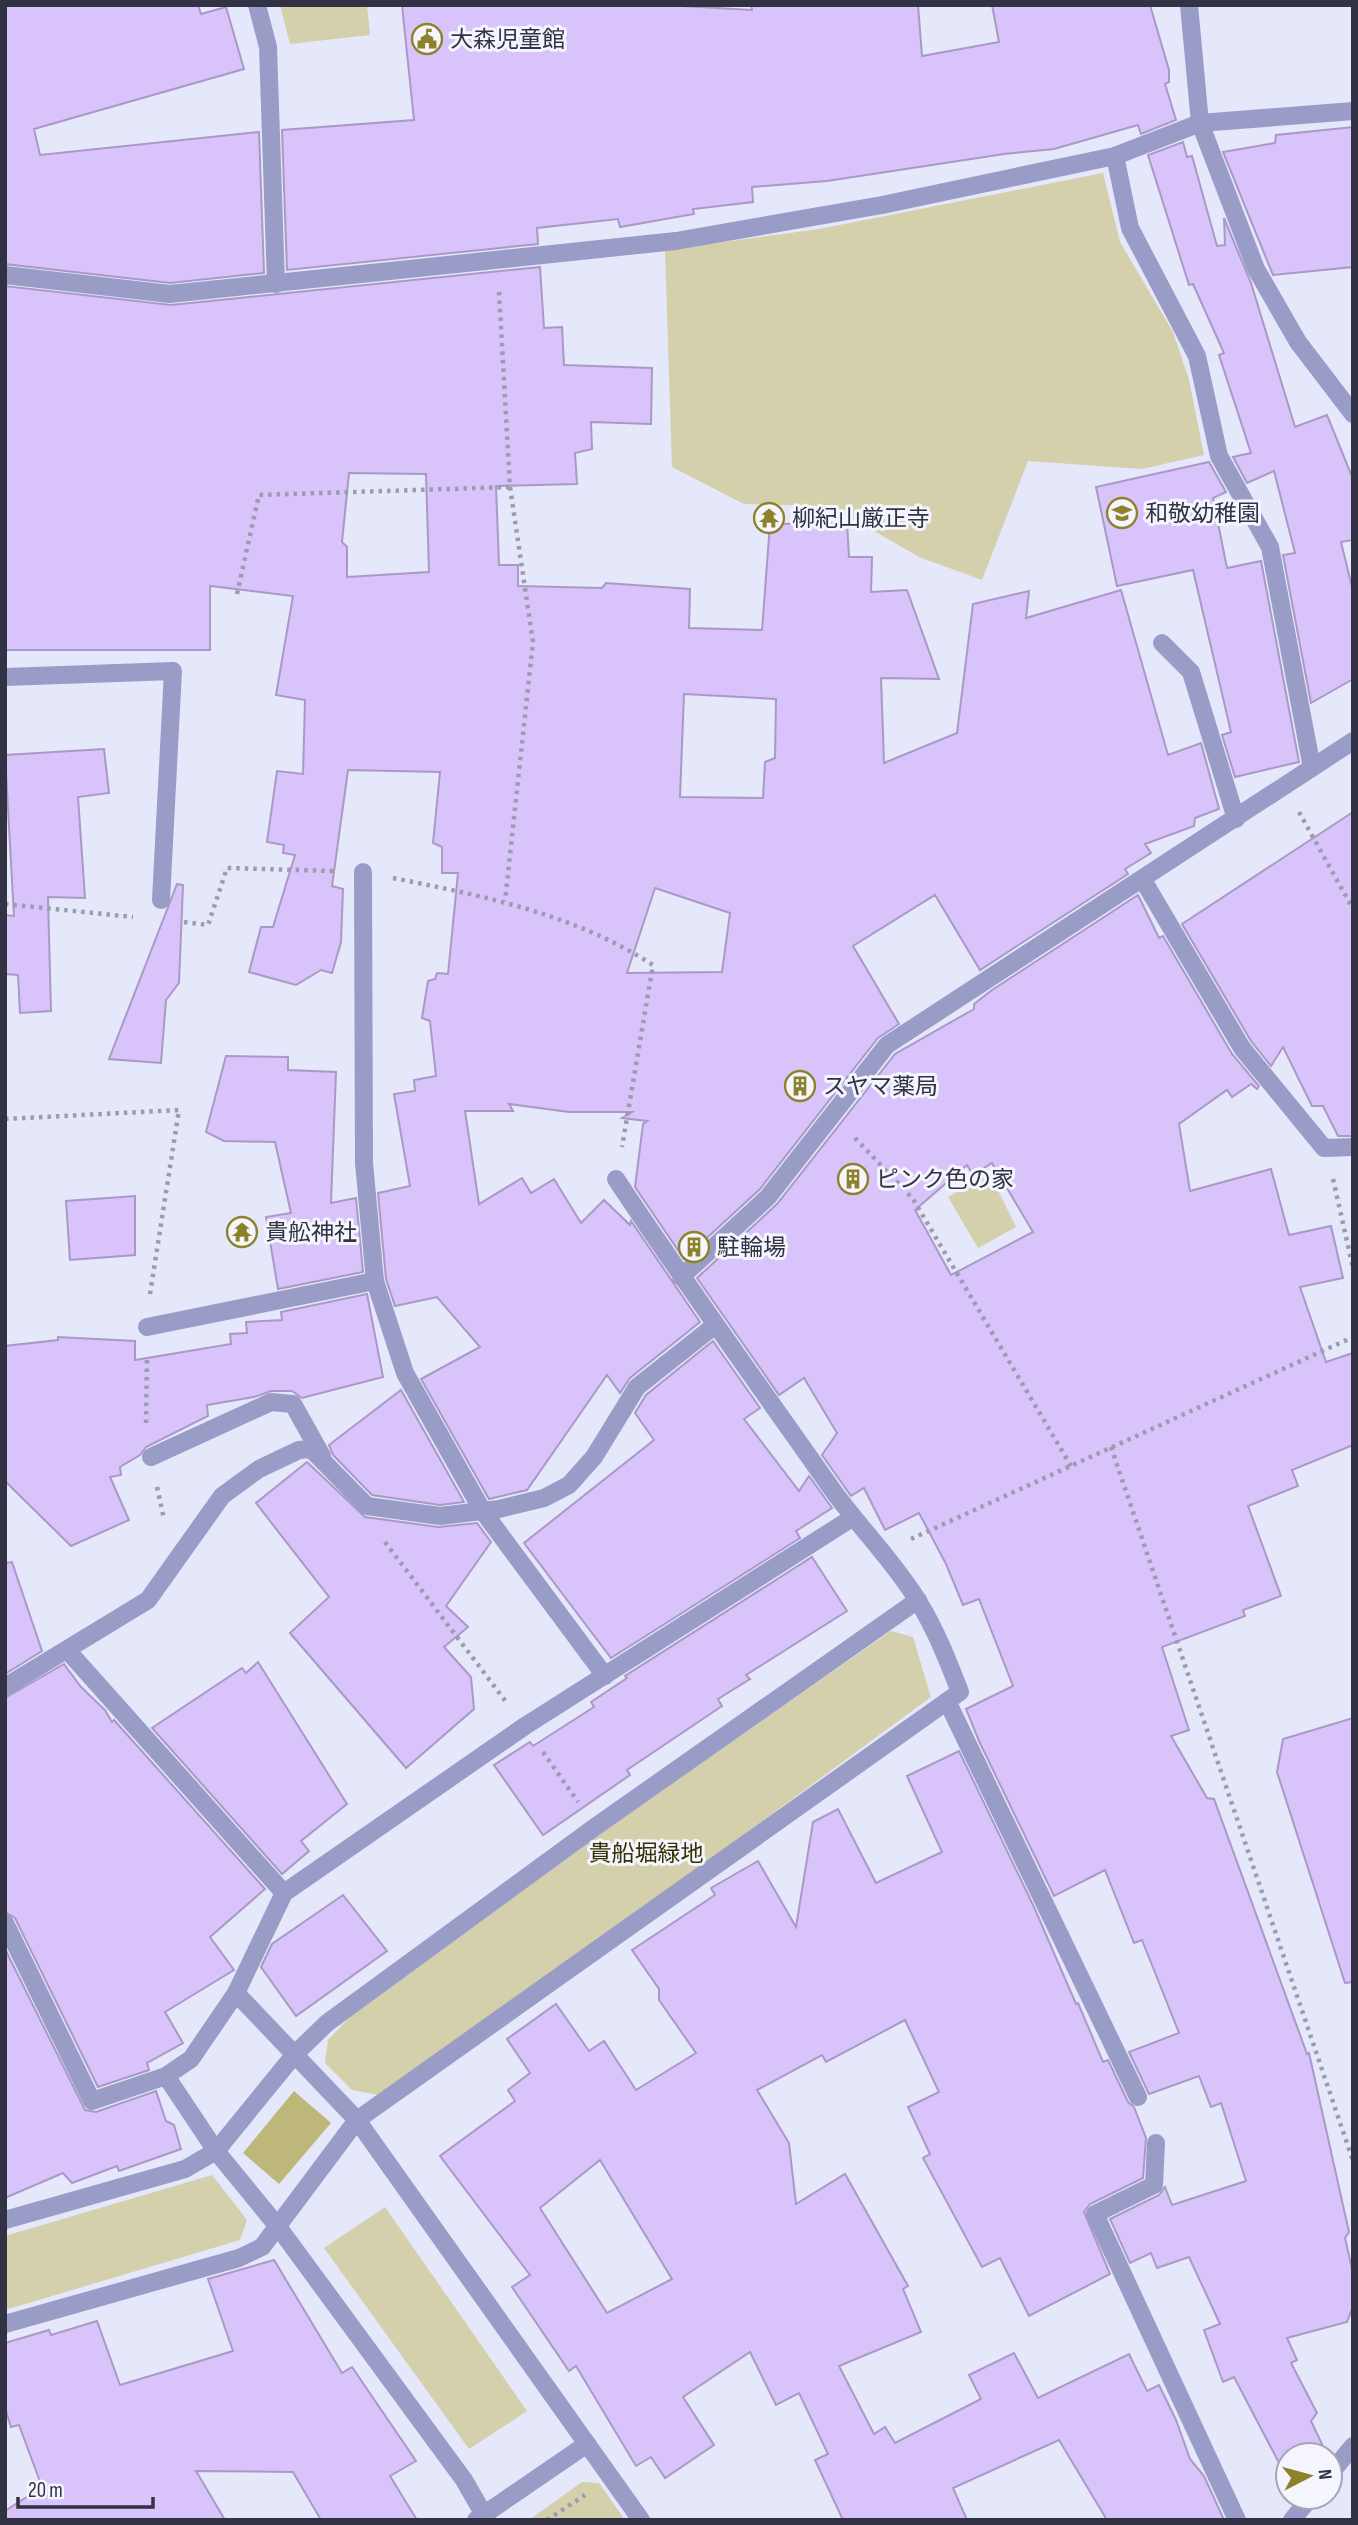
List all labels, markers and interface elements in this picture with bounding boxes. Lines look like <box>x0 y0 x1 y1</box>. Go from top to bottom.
public building icon: 大森児童館 <box>410 22 444 56</box>
place label: 大森児童館 <box>450 26 565 54</box>
school or university icon: 和敬幼稚園 <box>1105 496 1139 530</box>
place label: 和敬幼稚園 <box>1145 500 1260 528</box>
temple icon: 柳紀山厳正寺 <box>752 501 786 535</box>
place label: 柳紀山厳正寺 <box>792 505 930 533</box>
building icon: スヤマ薬局 <box>783 1069 817 1103</box>
place label: スヤマ薬局 <box>823 1073 938 1101</box>
building icon: ピンク色の家 <box>836 1162 870 1196</box>
place label: ピンク色の家 <box>876 1166 1014 1194</box>
temple icon: 貴舩神社 <box>225 1215 259 1249</box>
place label: 貴舩神社 <box>265 1219 357 1247</box>
building icon: 駐輪場 <box>677 1230 711 1264</box>
place label: 駐輪場 <box>717 1234 786 1262</box>
park label: 貴船堀緑地 <box>589 1840 704 1868</box>
north arrow <box>1274 2441 1344 2511</box>
scale bar <box>18 2466 152 2510</box>
text: N <box>1312 2468 1336 2481</box>
text: 20 m <box>28 2478 63 2503</box>

